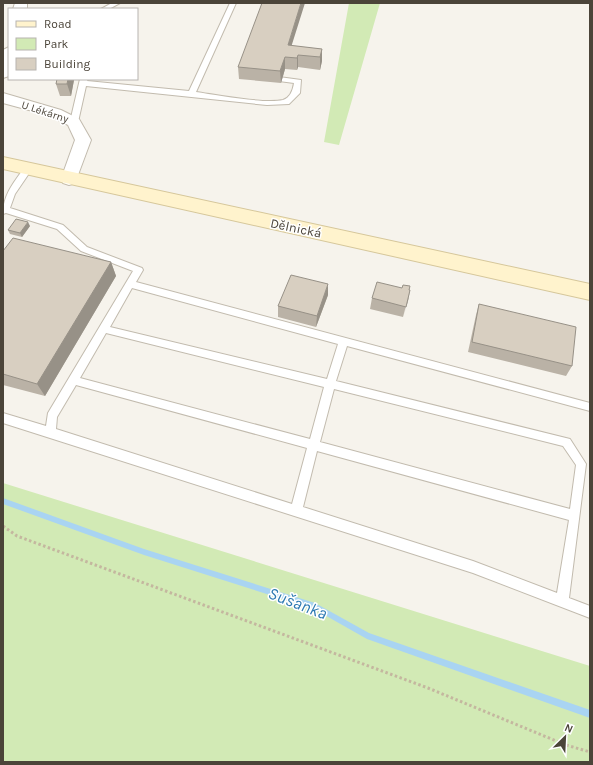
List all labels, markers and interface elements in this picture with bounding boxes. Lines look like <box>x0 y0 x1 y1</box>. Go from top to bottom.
legend <box>8 8 138 80</box>
text: Road <box>44 17 72 31</box>
text: Park <box>44 37 69 51</box>
text: Building <box>44 57 91 71</box>
street label: U Lékárny <box>20 98 70 126</box>
street label: Dělnická <box>269 215 323 241</box>
water label: Sušanka <box>266 583 330 623</box>
north arrow <box>545 717 585 757</box>
text: N <box>563 721 575 736</box>

